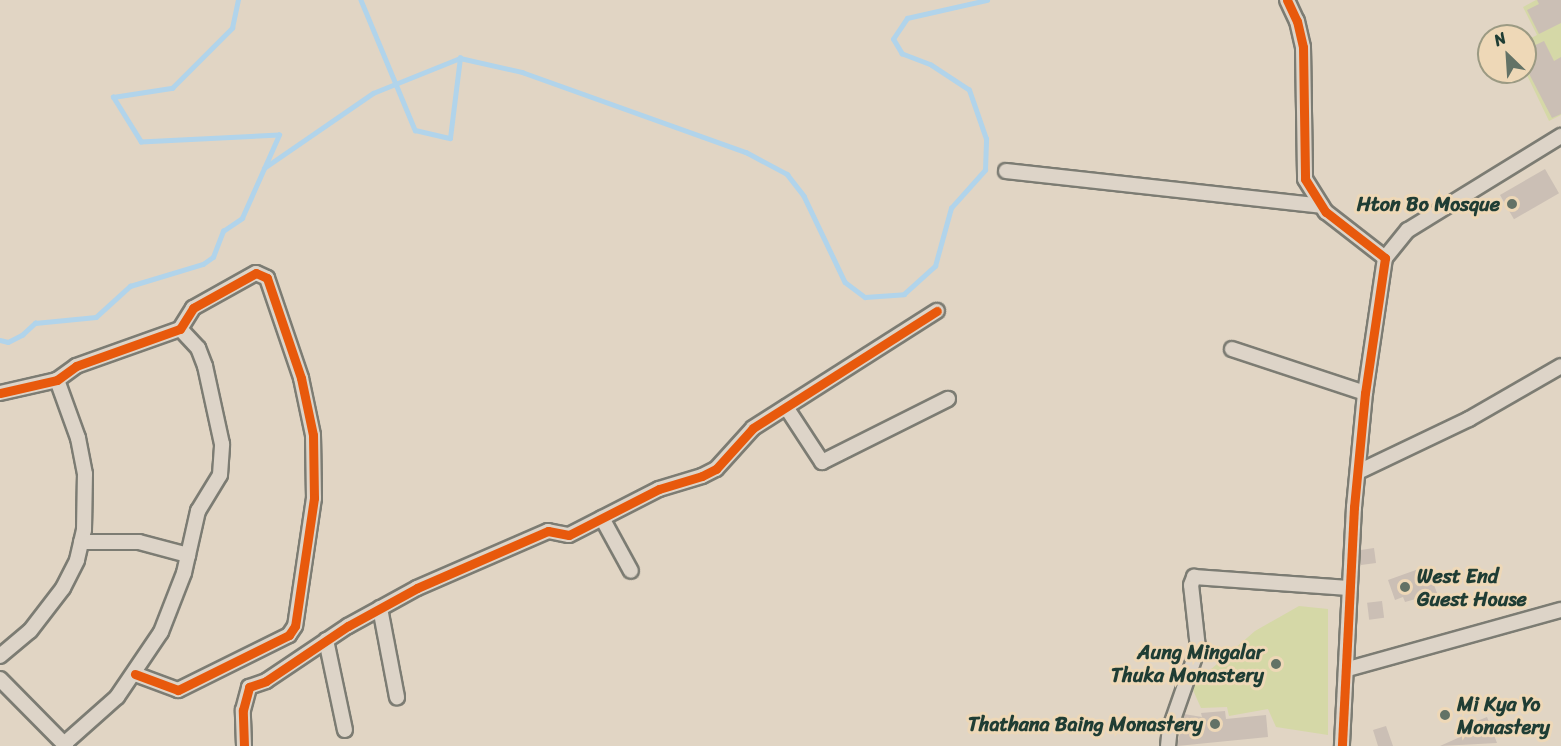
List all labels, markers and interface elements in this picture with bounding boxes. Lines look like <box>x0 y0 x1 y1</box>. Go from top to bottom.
north arrow <box>1477 24 1537 84</box>
text: N <box>1489 24 1511 55</box>
place label: Hton Bo Mosque <box>1357 192 1500 216</box>
marker: Hton Bo Mosque <box>1505 197 1519 211</box>
place label: West End Guest House <box>1417 564 1527 611</box>
marker: West End Guest House <box>1398 580 1412 594</box>
place label: Aung Mingalar Thuka Monastery <box>1113 640 1264 687</box>
marker: Aung Mingalar Thuka Monastery <box>1269 657 1283 671</box>
place label: Mi Kya Yo Monastery <box>1457 692 1550 739</box>
marker: Mi Kya Yo Monastery <box>1438 708 1452 722</box>
place label: Thathana Baing Monastery <box>969 712 1203 736</box>
marker: Thathana Baing Monastery <box>1208 717 1222 731</box>

